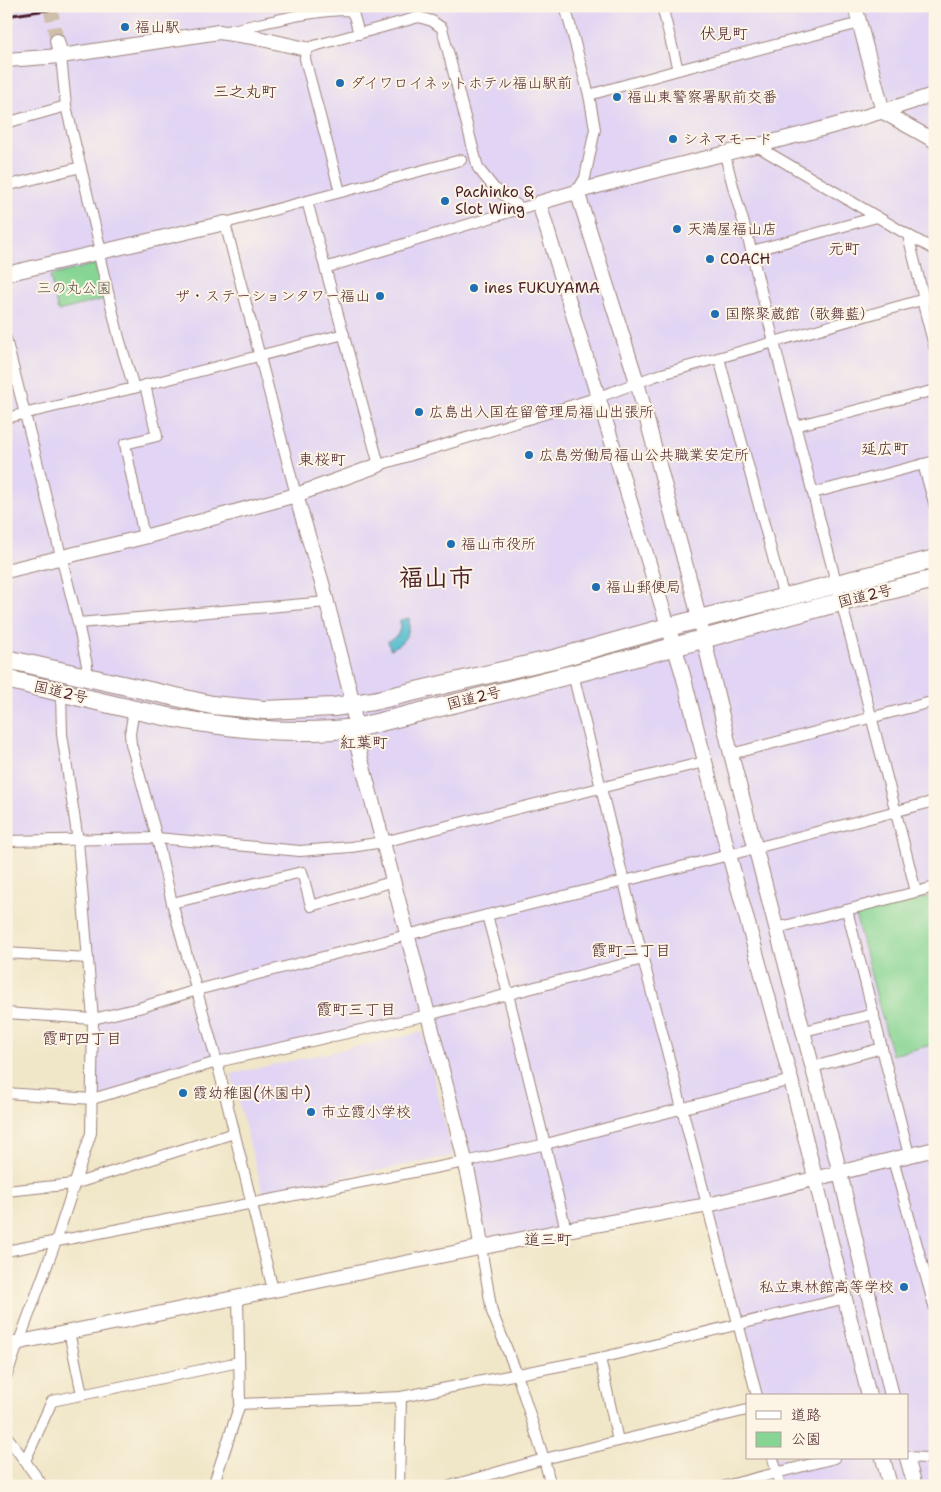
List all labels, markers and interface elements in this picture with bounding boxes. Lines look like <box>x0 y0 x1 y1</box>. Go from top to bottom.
place label: 福山駅 <box>135 17 180 37</box>
marker: 福山駅 <box>119 21 131 33</box>
district label: 伏見町 <box>700 23 748 44</box>
place label: ダイワロイネットホテル福山駅前 <box>350 73 572 93</box>
marker: ダイワロイネットホテル福山駅前 <box>334 77 346 89</box>
district label: 三之丸町 <box>213 81 277 102</box>
place label: 福山東警察署駅前交番 <box>627 87 777 107</box>
marker: 福山東警察署駅前交番 <box>611 91 623 103</box>
place label: シネマモード <box>683 129 773 149</box>
marker: シネマモード <box>667 133 679 145</box>
place label: Pachinko & Slot Wing <box>455 182 534 219</box>
marker: Pachinko & Slot Wing <box>439 195 451 207</box>
place label: 天満屋福山店 <box>687 219 777 239</box>
marker: 天満屋福山店 <box>671 223 683 235</box>
district label: 元町 <box>828 238 860 259</box>
place label: COACH <box>720 249 770 269</box>
marker: COACH <box>704 253 716 265</box>
park label: 三の丸公園 <box>36 278 112 298</box>
place label: ines FUKUYAMA <box>484 278 600 298</box>
marker: ines FUKUYAMA <box>468 282 480 294</box>
place label: ザ・ステーションタワー福山 <box>175 286 370 306</box>
marker: ザ・ステーションタワー福山 <box>374 290 386 302</box>
place label: 国際聚蔵館（歌舞藍） <box>725 304 875 324</box>
marker: 国際聚蔵館（歌舞藍） <box>709 308 721 320</box>
place label: 広島出入国在留管理局福山出張所 <box>429 402 654 422</box>
marker: 広島出入国在留管理局福山出張所 <box>413 406 425 418</box>
district label: 延広町 <box>861 438 909 459</box>
place label: 広島労働局福山公共職業安定所 <box>539 445 749 465</box>
district label: 東桜町 <box>298 449 346 470</box>
marker: 広島労働局福山公共職業安定所 <box>523 449 535 461</box>
place label: 福山市役所 <box>461 534 536 554</box>
marker: 福山市役所 <box>445 538 457 550</box>
district label: 福山市 <box>398 560 474 594</box>
place label: 福山郵便局 <box>606 577 681 597</box>
street label: 国道2号 <box>836 580 894 612</box>
marker: 福山郵便局 <box>590 581 602 593</box>
street label: 国道2号 <box>32 676 90 708</box>
street label: 国道2号 <box>445 682 503 714</box>
district label: 紅葉町 <box>340 732 388 753</box>
district label: 霞町二丁目 <box>591 940 671 961</box>
district label: 霞町三丁目 <box>316 999 396 1020</box>
district label: 霞町四丁目 <box>42 1028 122 1049</box>
place label: 霞幼稚園(休園中) <box>193 1083 311 1103</box>
marker: 霞幼稚園(休園中) <box>177 1087 189 1099</box>
place label: 市立霞小学校 <box>321 1102 411 1122</box>
marker: 市立霞小学校 <box>305 1106 317 1118</box>
district label: 道三町 <box>524 1229 572 1250</box>
place label: 私立東林館高等学校 <box>759 1277 894 1297</box>
marker: 私立東林館高等学校 <box>898 1281 910 1293</box>
legend <box>746 1394 908 1460</box>
text: 道路 <box>791 1405 821 1425</box>
text: 公園 <box>791 1429 821 1449</box>

